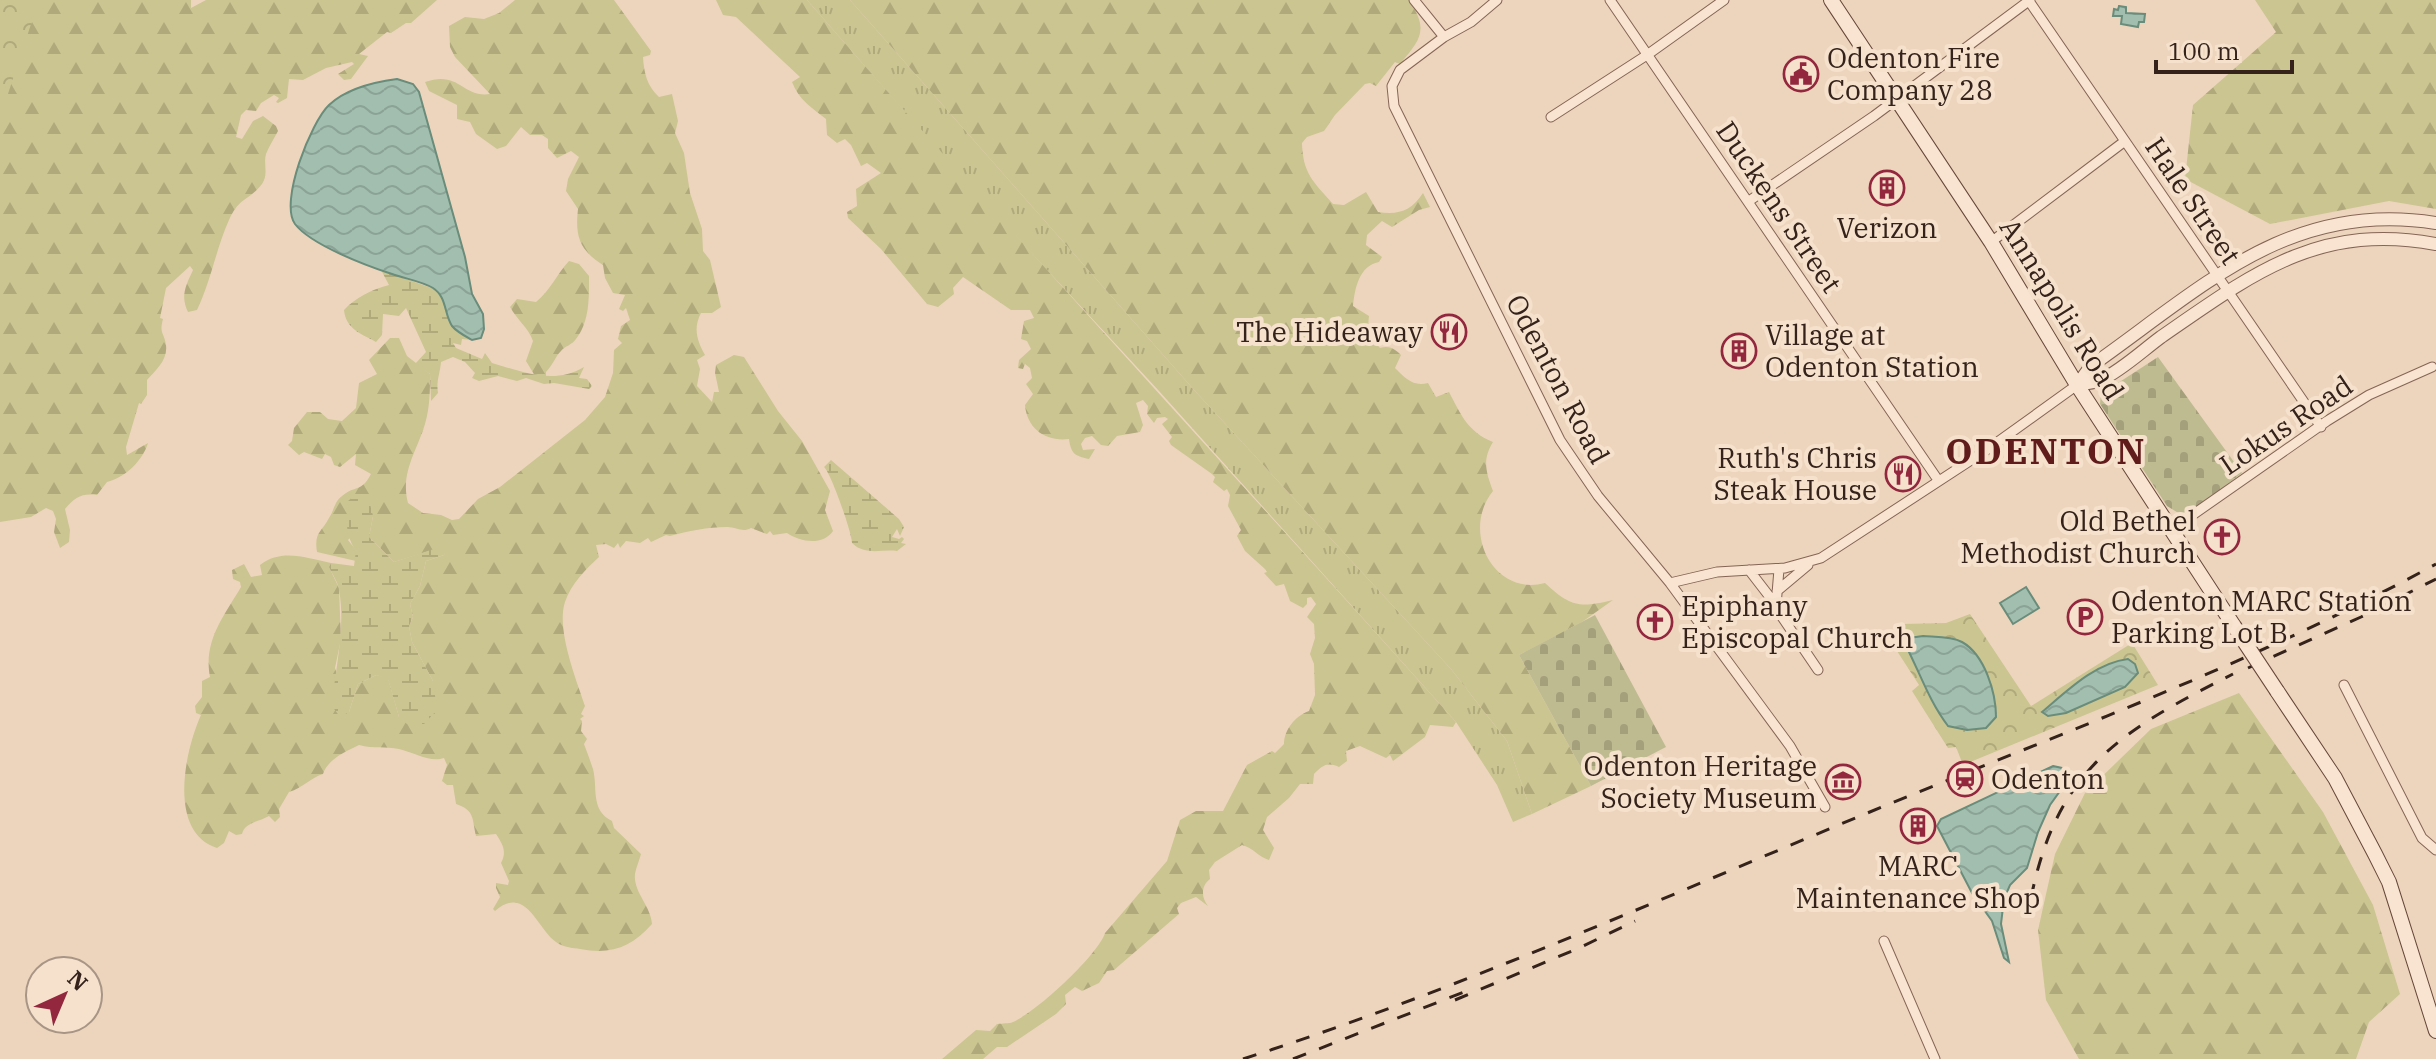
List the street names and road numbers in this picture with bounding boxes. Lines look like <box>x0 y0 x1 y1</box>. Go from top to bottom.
street label: Duckens Street <box>1708 114 1851 300</box>
street label: Hale Street <box>2137 130 2250 272</box>
street label: Annapolis Road <box>1992 211 2133 407</box>
street label: Odenton Road <box>1498 288 1619 470</box>
street label: Lokus Road <box>2212 367 2359 483</box>

